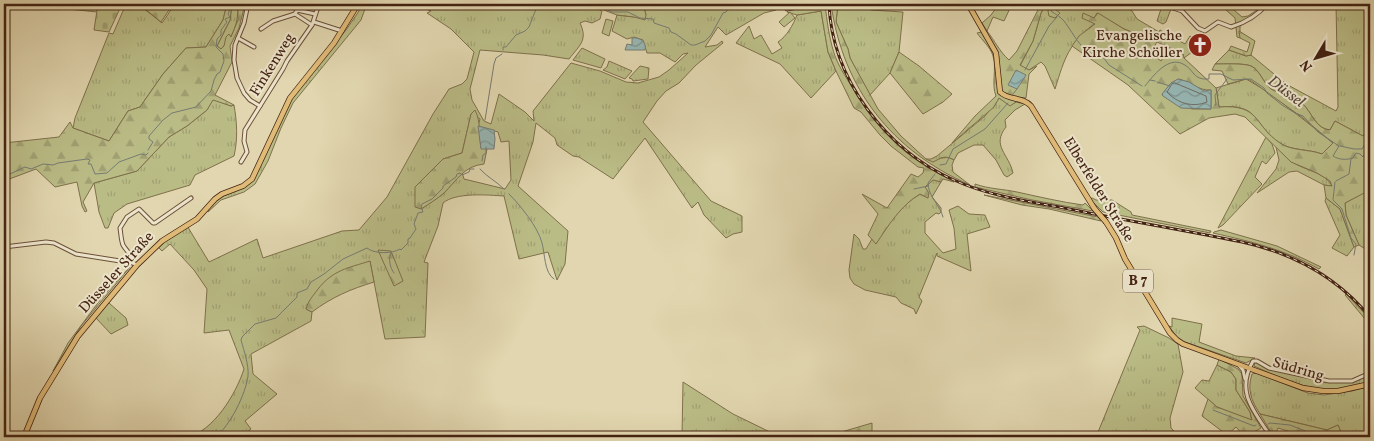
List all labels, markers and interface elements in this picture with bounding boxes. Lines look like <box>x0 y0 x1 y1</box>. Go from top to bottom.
place label: Evangelische Kirche Schöller <box>1082 26 1182 64</box>
street label: Finkenweg <box>245 29 301 101</box>
church icon: Evangelische Kirche Schöller <box>1187 32 1213 58</box>
north arrow <box>1292 32 1342 82</box>
text: N <box>1296 55 1318 75</box>
water label: Düssel <box>1263 71 1309 113</box>
street label: Elberfelder Straße <box>1057 134 1139 246</box>
street label: Düsseler Straße <box>75 227 159 319</box>
road number: B 7 <box>1123 270 1153 292</box>
street label: Südring <box>1270 353 1327 387</box>

